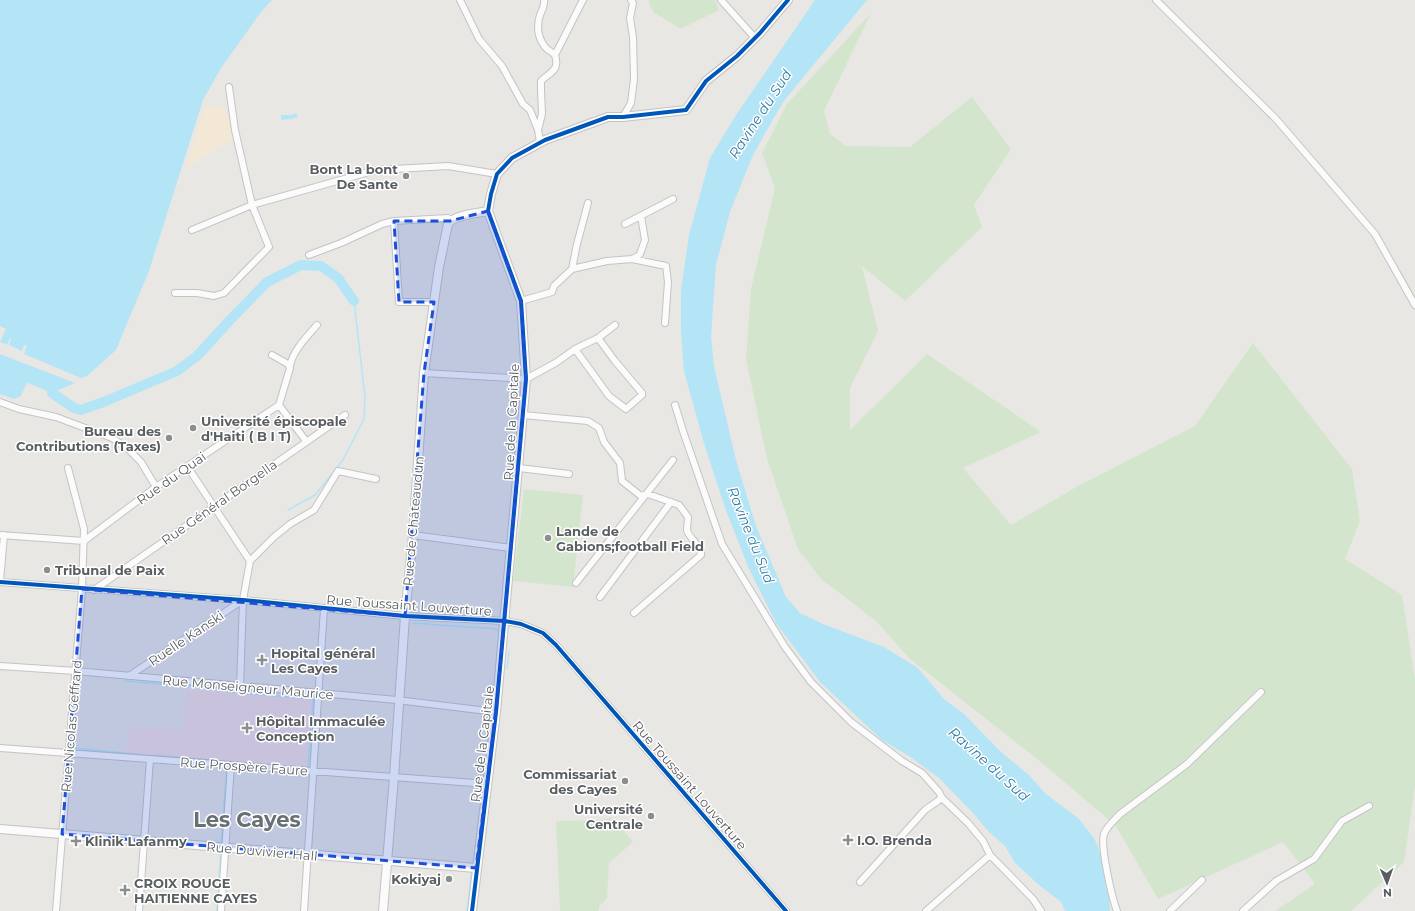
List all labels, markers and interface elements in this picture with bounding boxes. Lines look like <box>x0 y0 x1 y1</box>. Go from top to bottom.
water label: Ravine du Sud <box>725 66 796 162</box>
place label: Bont La bont De Sante <box>309 161 398 192</box>
marker: Bont La bont De Sante <box>401 171 411 181</box>
street label: Rue de la Capitale <box>500 363 522 481</box>
place label: Université épiscopale d'Haiti ( B I T) <box>201 413 347 444</box>
place label: Bureau des Contributions (Taxes) <box>16 423 161 454</box>
marker: Université épiscopale d'Haiti ( B I T) <box>188 423 198 433</box>
marker: Bureau des Contributions (Taxes) <box>164 433 174 443</box>
street label: Rue du Quai <box>133 448 209 508</box>
street label: Rue de Châteaudun <box>399 455 427 587</box>
street label: Rue Général Borgella <box>158 456 280 548</box>
water label: Ravine du Sud <box>723 484 779 586</box>
place label: Lande de Gabions;football Field <box>556 523 704 554</box>
marker: Lande de Gabions;football Field <box>543 533 553 543</box>
place label: Tribunal de Paix <box>55 562 165 578</box>
marker: Tribunal de Paix <box>42 565 52 575</box>
street label: Rue Toussaint Louverture <box>326 591 492 619</box>
street label: Ruelle Kanski <box>145 607 227 669</box>
place label: Hopital général Les Cayes <box>271 645 376 676</box>
marker: Hopital général Les Cayes <box>256 654 268 666</box>
street label: Rue Nicolas Geffrard <box>57 659 85 793</box>
street label: Rue Monseigneur Maurice <box>162 672 334 702</box>
street label: Rue de la Capitale <box>467 685 497 803</box>
place label: Hôpital Immaculée Conception <box>256 713 385 744</box>
street label: Rue Toussaint Louverture <box>630 717 751 853</box>
marker: Hôpital Immaculée Conception <box>241 722 253 734</box>
water label: Ravine du Sud <box>945 723 1034 805</box>
street label: Rue Prospère Faure <box>179 754 309 778</box>
place label: Commissariat des Cayes <box>523 766 617 797</box>
marker: Commissariat des Cayes <box>620 776 630 786</box>
place label: Université Centrale <box>574 801 643 832</box>
district label: Les Cayes <box>193 807 301 832</box>
marker: Université Centrale <box>646 811 656 821</box>
place label: I.O. Brenda <box>857 832 932 848</box>
place label: Klinik Lafanmy <box>85 833 187 849</box>
marker: I.O. Brenda <box>842 834 854 846</box>
marker: Klinik Lafanmy <box>70 835 82 847</box>
street label: Rue Duvivier Hall <box>206 838 318 864</box>
north arrow <box>1367 863 1407 903</box>
place label: Kokiyaj <box>391 871 441 887</box>
marker: Kokiyaj <box>444 874 454 884</box>
place label: CROIX ROUGE HAITIENNE CAYES <box>134 875 257 906</box>
marker: CROIX ROUGE HAITIENNE CAYES <box>119 884 131 896</box>
text: N <box>1383 886 1392 900</box>

